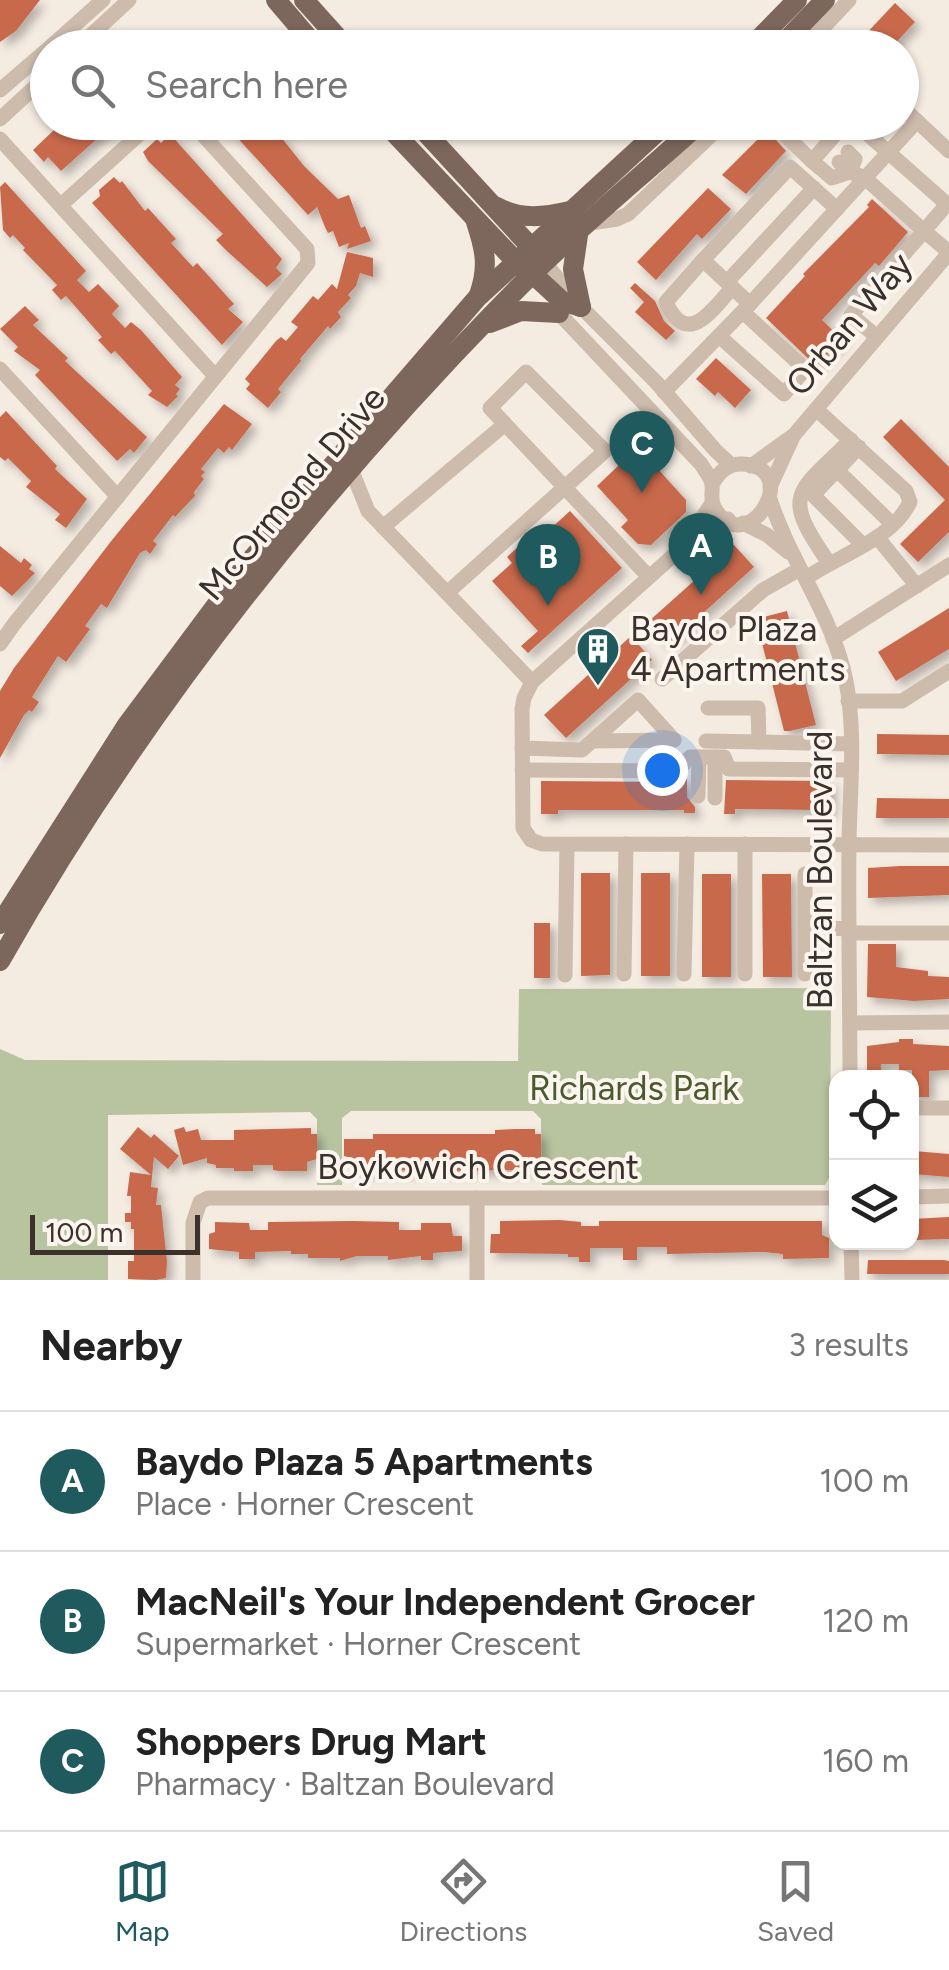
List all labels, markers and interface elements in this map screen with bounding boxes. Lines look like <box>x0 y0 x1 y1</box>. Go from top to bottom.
search box <box>30 30 919 140</box>
icon: search <box>65 58 120 113</box>
text: Search here <box>145 62 348 108</box>
street label: Orban Way <box>777 244 921 404</box>
street label: McOrmond Drive <box>190 377 394 609</box>
pin: C <box>610 410 674 493</box>
pin: A <box>668 512 734 595</box>
pin: B <box>516 524 580 606</box>
place label: Baydo Plaza 4 Apartments <box>630 608 846 690</box>
building icon: Baydo Plaza 4 Apartments <box>575 626 621 687</box>
street label: Baltzan Boulevard <box>799 731 841 1009</box>
your location <box>637 745 688 796</box>
park label: Richards Park <box>529 1067 739 1109</box>
map controls <box>829 1070 919 1250</box>
button: locate <box>829 1070 919 1160</box>
street label: Boykowich Crescent <box>317 1146 639 1188</box>
button: layers <box>829 1160 919 1250</box>
scale bar <box>30 1210 200 1254</box>
text: 100 m <box>45 1215 123 1249</box>
text: Nearby <box>40 1320 182 1371</box>
text: 3 results <box>789 1326 909 1364</box>
text: Baydo Plaza 5 Apartments <box>135 1439 593 1485</box>
text: A <box>61 1462 84 1500</box>
text: 100 m <box>820 1462 909 1500</box>
text: Place · Horner Crescent <box>135 1485 474 1523</box>
text: MacNeil's Your Independent Grocer <box>135 1579 755 1625</box>
text: B <box>63 1602 82 1640</box>
text: 120 m <box>822 1602 909 1640</box>
text: Supermarket · Horner Crescent <box>135 1625 581 1663</box>
text: Shoppers Drug Mart <box>135 1719 487 1765</box>
text: C <box>61 1742 84 1780</box>
text: 160 m <box>822 1742 909 1780</box>
text: Pharmacy · Baltzan Boulevard <box>135 1765 555 1803</box>
tab: Map <box>115 1854 170 1948</box>
tab: Directions <box>400 1854 527 1948</box>
tab: Saved <box>757 1854 834 1948</box>

